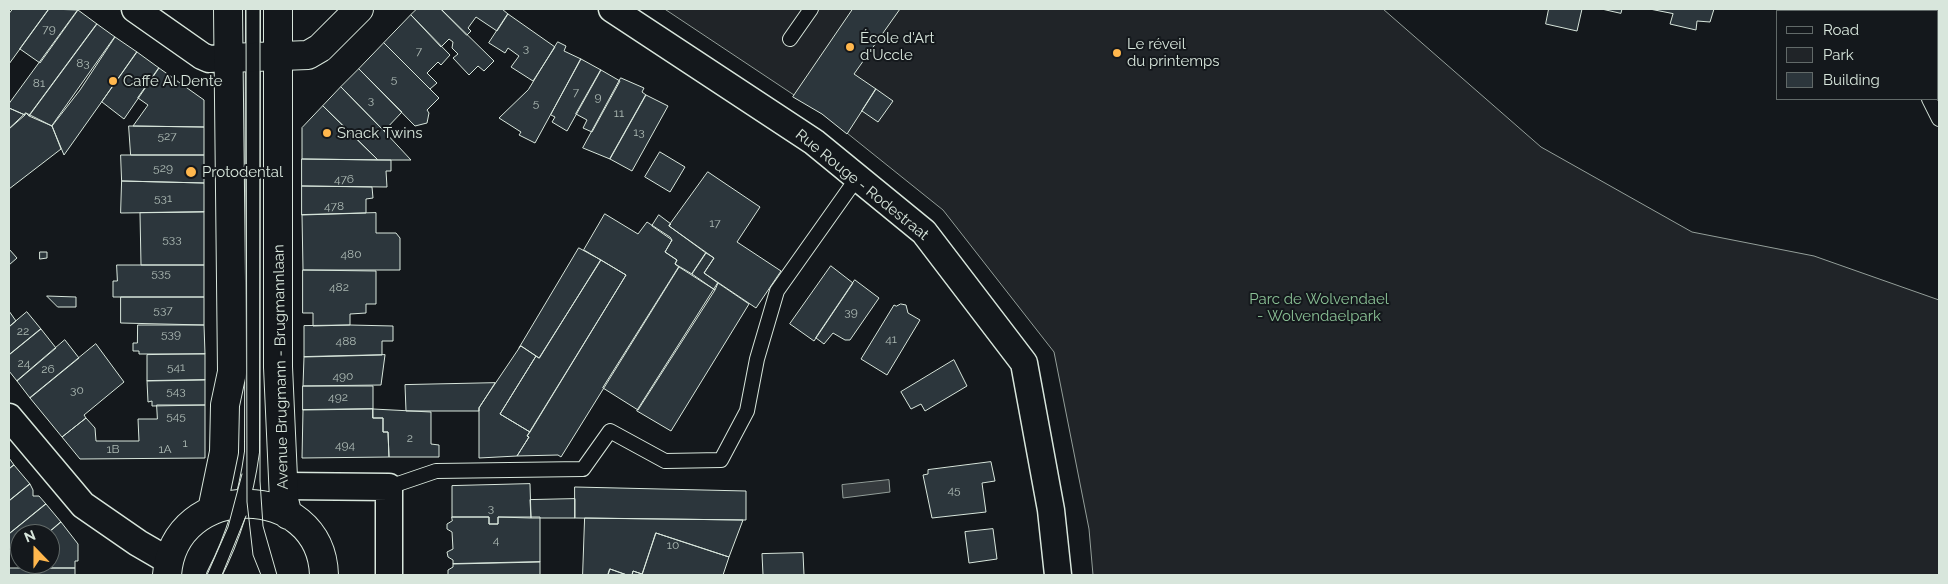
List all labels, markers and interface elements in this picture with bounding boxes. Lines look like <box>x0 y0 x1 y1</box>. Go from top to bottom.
legend <box>1776 10 1938 100</box>
text: Road <box>1823 21 1859 39</box>
house number: 79 <box>42 22 56 36</box>
place label: École d'Art d'Uccle <box>860 29 934 64</box>
place label: Le réveil du printemps <box>1127 35 1220 70</box>
house number: 3 <box>523 41 529 55</box>
marker: École d'Art d'Uccle <box>844 41 856 53</box>
house number: 7 <box>416 44 422 58</box>
text: Park <box>1823 46 1854 64</box>
marker: Le réveil du printemps <box>1111 47 1123 59</box>
house number: 83 <box>76 56 90 70</box>
text: Building <box>1823 71 1880 89</box>
place label: Caffe Al Dente <box>123 72 222 90</box>
house number: 5 <box>391 72 397 86</box>
marker: Caffe Al Dente <box>107 75 119 87</box>
house number: 81 <box>33 76 45 90</box>
house number: 7 <box>573 85 579 99</box>
house number: 9 <box>594 90 602 104</box>
house number: 3 <box>368 93 374 107</box>
house number: 5 <box>533 96 539 110</box>
house number: 11 <box>614 106 624 120</box>
place label: Snack Twins <box>337 124 422 142</box>
house number: 13 <box>633 125 645 139</box>
street label: Rue Rouge - Rodestraat <box>792 126 932 244</box>
marker: Snack Twins <box>321 127 333 139</box>
house number: 527 <box>157 129 177 143</box>
house number: 529 <box>153 161 173 175</box>
place label: Protodental <box>202 163 283 181</box>
marker: Protodental <box>184 165 198 179</box>
house number: 476 <box>334 172 354 186</box>
house number: 531 <box>154 191 172 205</box>
house number: 478 <box>324 199 344 213</box>
house number: 17 <box>709 216 721 230</box>
house number: 533 <box>162 232 182 246</box>
street label: Avenue Brugmann - Brugmannlaan <box>270 244 292 490</box>
house number: 480 <box>340 247 362 261</box>
house number: 535 <box>151 266 171 280</box>
house number: 482 <box>329 280 349 294</box>
park label: Parc de Wolvendael - Wolvendaelpark <box>1249 290 1389 325</box>
house number: 537 <box>153 303 173 317</box>
house number: 39 <box>844 305 858 319</box>
house number: 22 <box>17 324 29 338</box>
house number: 539 <box>161 327 181 341</box>
house number: 41 <box>885 332 897 346</box>
house number: 488 <box>336 334 356 348</box>
house number: 24 <box>18 356 30 370</box>
house number: 541 <box>167 360 185 374</box>
house number: 26 <box>41 362 55 376</box>
house number: 490 <box>333 369 353 383</box>
house number: 30 <box>70 383 84 397</box>
house number: 543 <box>166 384 186 398</box>
house number: 492 <box>328 390 348 404</box>
house number: 545 <box>166 409 186 423</box>
house number: 2 <box>407 431 413 445</box>
house number: 1 <box>182 436 188 450</box>
house number: 494 <box>335 438 355 452</box>
house number: 1B <box>106 442 120 456</box>
house number: 1A <box>158 442 172 456</box>
house number: 45 <box>947 483 961 497</box>
house number: 3 <box>488 501 494 515</box>
north arrow <box>10 524 60 574</box>
text: N <box>22 527 38 545</box>
house number: 4 <box>493 533 499 547</box>
house number: 10 <box>667 538 679 552</box>

